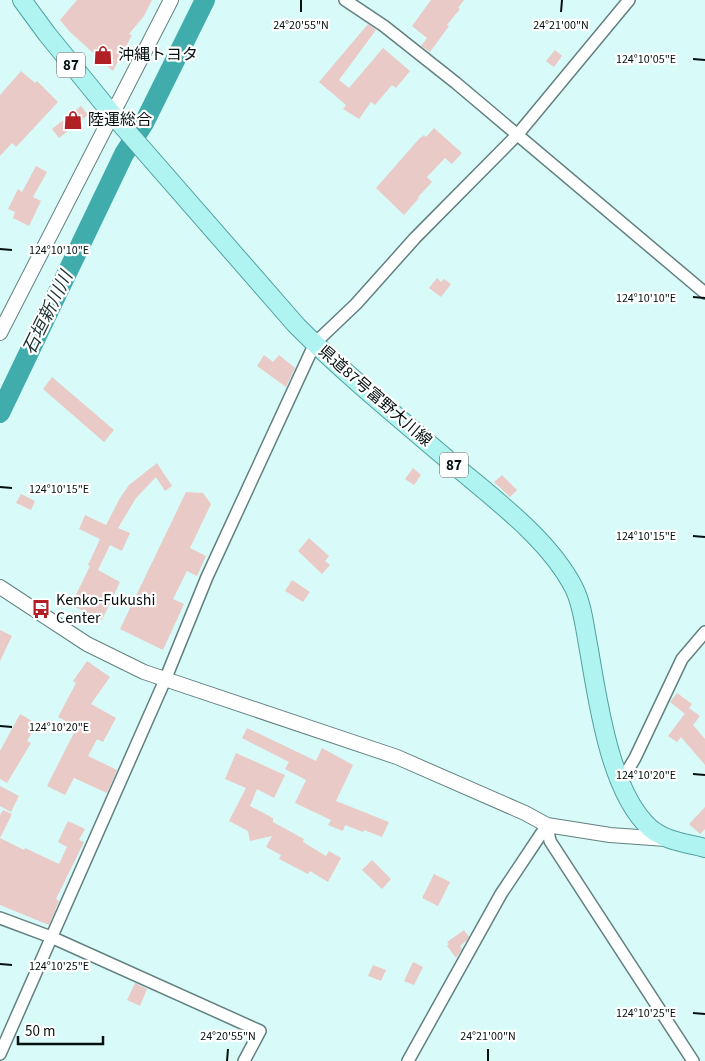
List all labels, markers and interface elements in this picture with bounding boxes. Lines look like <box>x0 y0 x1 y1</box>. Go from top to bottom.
text: 24°20'55"N <box>273 17 329 34</box>
text: 24°21'00"N <box>533 17 589 34</box>
shop icon: 沖縄トヨタ <box>92 44 114 66</box>
place label: 沖縄トヨタ <box>118 44 198 66</box>
text: 124°10'05"E <box>616 51 676 68</box>
road number: 87 <box>57 52 85 78</box>
shop icon: 陸運総合 <box>62 109 84 131</box>
place label: 陸運総合 <box>88 109 152 131</box>
text: 124°10'10"E <box>29 242 89 259</box>
water label: 石垣新川川 <box>17 265 80 359</box>
text: 124°10'10"E <box>616 290 676 307</box>
street label: 県道87号富野大川線 <box>313 340 437 452</box>
road number: 87 <box>440 452 468 478</box>
text: 124°10'15"E <box>29 481 89 498</box>
text: 124°10'15"E <box>616 528 676 545</box>
place label: Kenko-Fukushi Center <box>56 589 155 629</box>
bus stop icon: Kenko-Fukushi Center <box>30 598 52 620</box>
text: 124°10'20"E <box>29 719 89 736</box>
text: 124°10'20"E <box>616 767 676 784</box>
text: 124°10'25"E <box>29 958 89 975</box>
text: 124°10'25"E <box>616 1005 676 1022</box>
scale bar <box>18 1014 102 1046</box>
text: 50 m <box>25 1021 55 1042</box>
text: 24°20'55"N <box>200 1028 256 1045</box>
text: 24°21'00"N <box>460 1028 516 1045</box>

